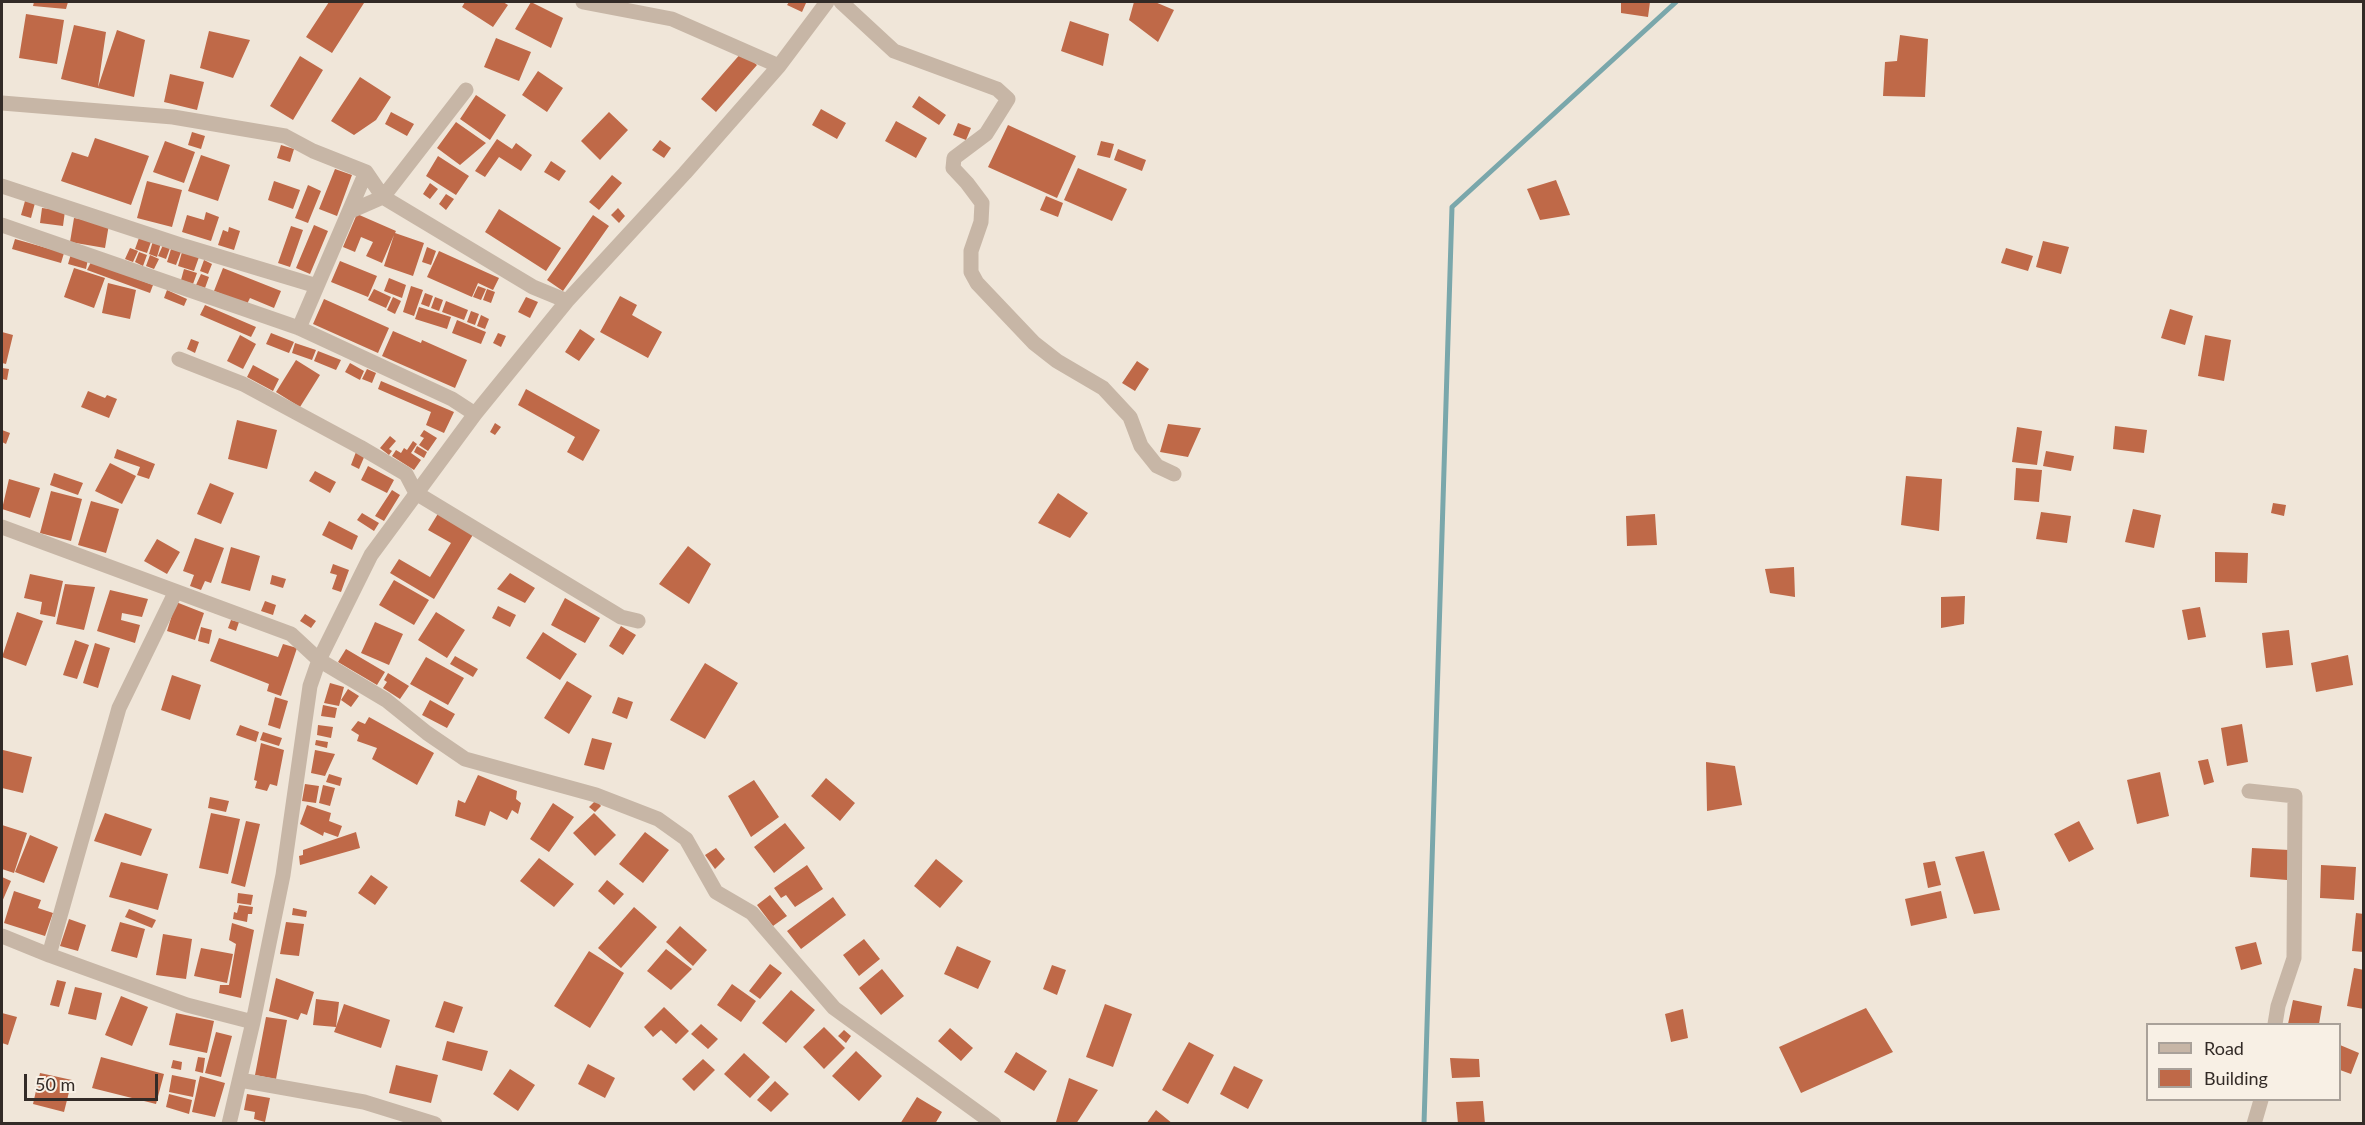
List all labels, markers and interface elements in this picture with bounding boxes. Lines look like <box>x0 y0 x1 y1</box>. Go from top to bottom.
legend <box>2146 1023 2341 1101</box>
text: Road <box>2204 1037 2244 1059</box>
scale bar <box>27 1062 160 1100</box>
text: Building <box>2204 1067 2268 1089</box>
text: 50 m <box>35 1073 75 1095</box>

